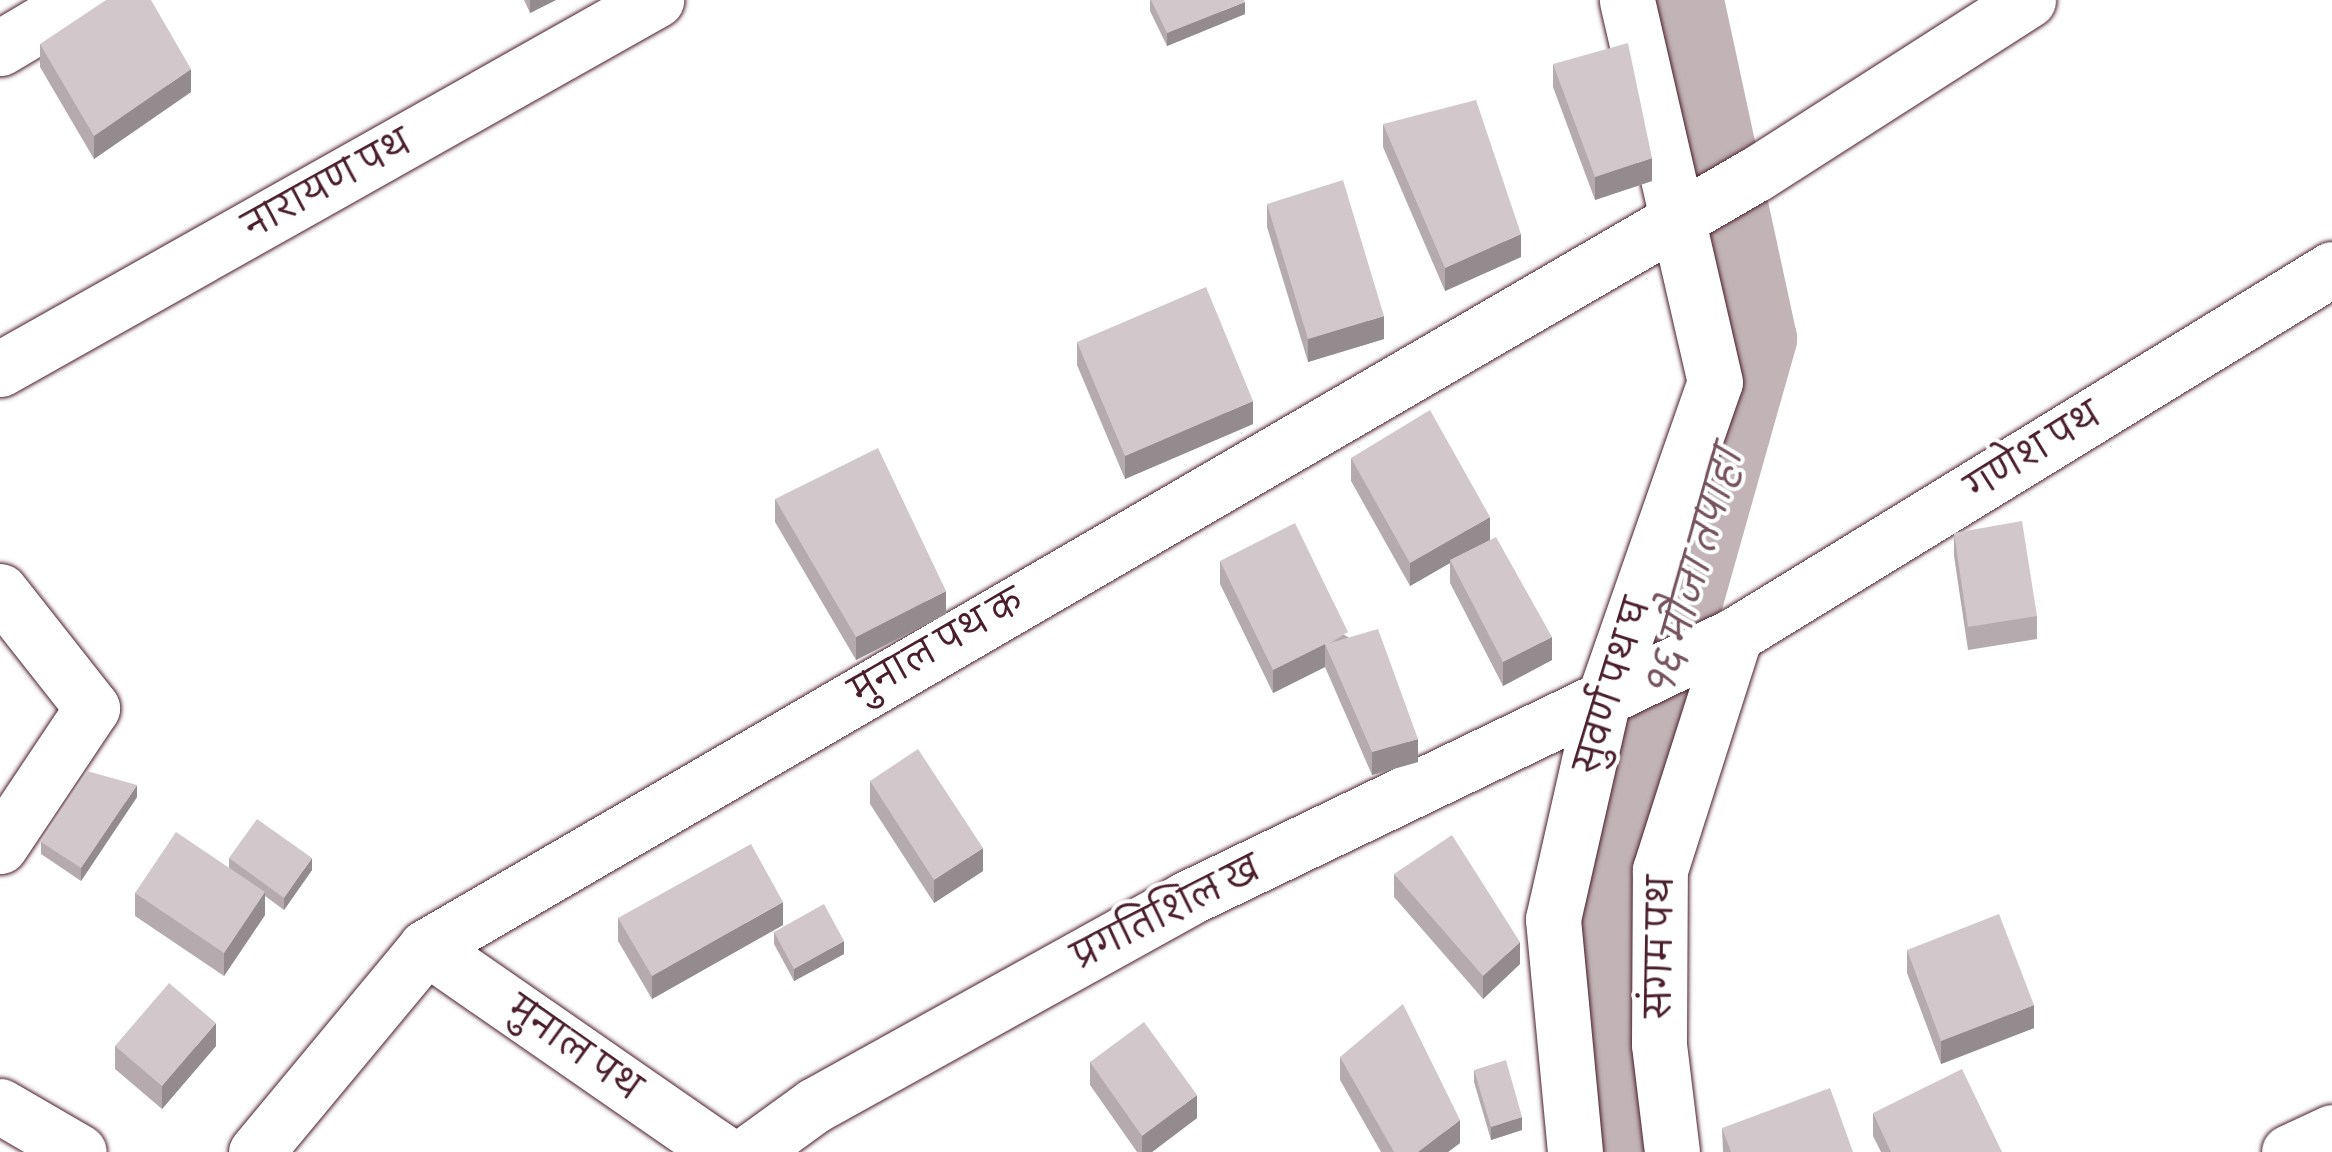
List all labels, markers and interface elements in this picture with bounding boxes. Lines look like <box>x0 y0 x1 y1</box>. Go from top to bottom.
street label: नारायण पथ <box>237 122 419 248</box>
street label: गणेश पथ <box>1959 394 2109 510</box>
water label: १६ मौजा तपाहा <box>1639 444 1753 702</box>
street label: मुनाल पथ क <box>843 581 1031 713</box>
street label: सुवर्ण पथ घ <box>1566 594 1660 780</box>
street label: प्रगतिशिल ख <box>1066 848 1268 978</box>
street label: संगम पथ <box>1639 875 1683 1021</box>
street label: मुनाल पथ <box>499 988 649 1110</box>

